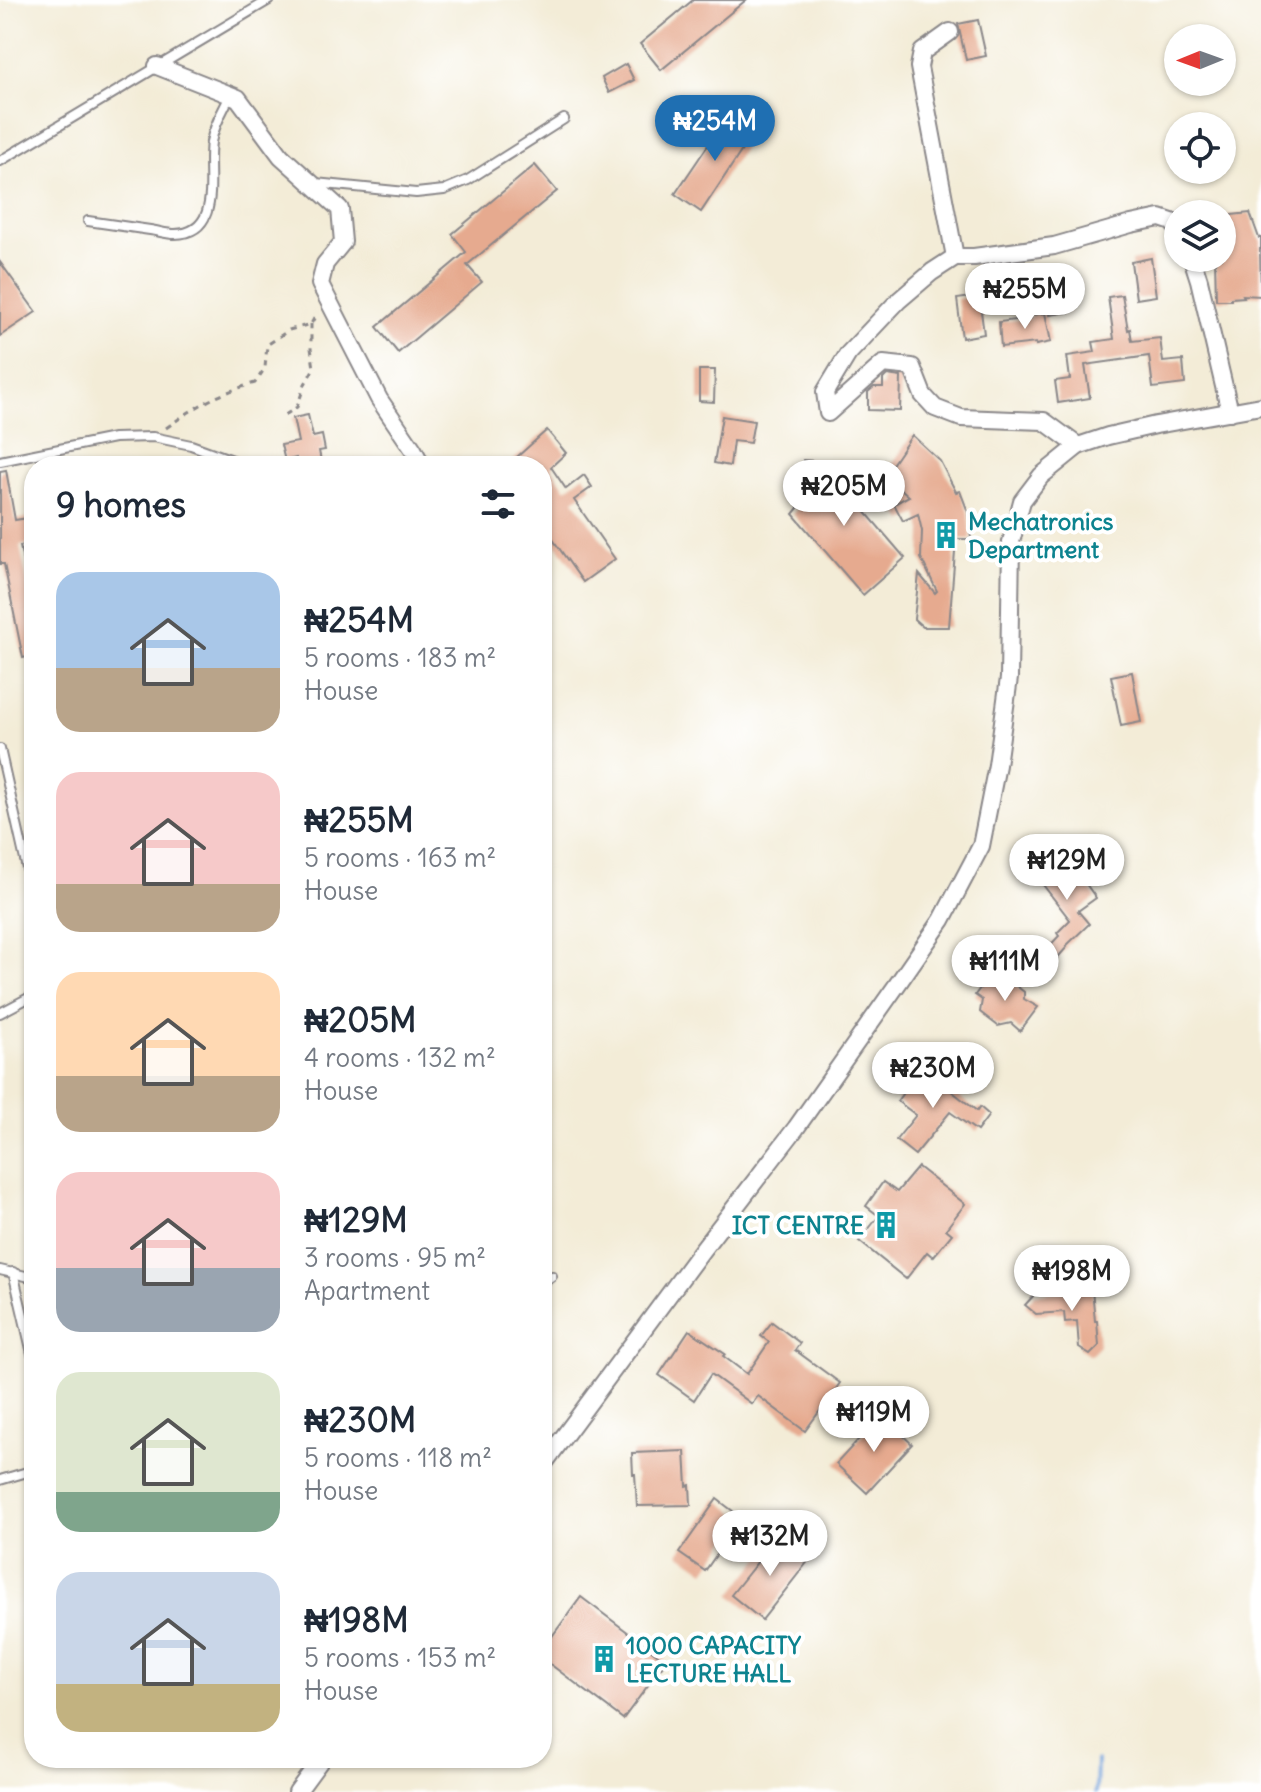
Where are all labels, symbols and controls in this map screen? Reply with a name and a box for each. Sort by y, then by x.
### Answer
north arrow [1164,24,1236,96]
map controls [1164,24,1236,272]
pin: ₦254M [659,95,771,163]
text: ₦254M [673,104,757,137]
button: locate [1164,112,1236,184]
button: layers [1164,200,1236,272]
pin: ₦255M [969,263,1081,331]
text: ₦255M [983,272,1067,305]
pin: ₦205M [788,460,900,528]
text: ₦205M [801,469,887,502]
icon: filters [476,482,520,526]
text: 9 homes [56,483,186,526]
place label: Mechatronics Department [968,506,1114,564]
building icon: Mechatronics Department [931,520,961,550]
text: ₦254M [304,598,414,641]
icon: home [120,604,216,700]
text: 5 rooms · 183 m² [304,641,496,674]
text: House [304,674,378,707]
text: ₦255M [304,798,414,841]
icon: home [120,804,216,900]
pin: ₦129M [1011,834,1123,902]
text: 5 rooms · 163 m² [304,841,496,874]
text: ₦129M [1027,843,1107,876]
text: House [304,874,378,907]
pin: ₦111M [949,935,1061,1003]
text: ₦111M [970,944,1040,977]
text: ₦205M [304,998,417,1041]
icon: home [120,1004,216,1100]
text: 4 rooms · 132 m² [304,1041,496,1074]
pin: ₦230M [877,1042,989,1110]
text: ₦230M [890,1051,976,1084]
text: House [304,1074,378,1107]
text: ₦129M [304,1198,408,1241]
icon: home [120,1204,216,1300]
place label: ICT CENTRE [732,1210,864,1240]
building icon: ICT CENTRE [871,1210,901,1240]
text: 3 rooms · 95 m² [304,1241,486,1274]
pin: ₦198M [1016,1245,1128,1313]
text: ₦198M [1032,1254,1112,1287]
text: Apartment [304,1274,430,1307]
pin: ₦119M [818,1386,930,1454]
text: ₦119M [836,1395,912,1428]
text: ₦230M [304,1398,416,1441]
icon: home [120,1404,216,1500]
text: 5 rooms · 118 m² [304,1441,492,1474]
text: House [304,1474,378,1507]
pin: ₦132M [714,1510,826,1578]
text: ₦132M [730,1519,810,1552]
text: ₦198M [304,1598,409,1641]
icon: home [120,1604,216,1700]
place label: 1000 CAPACITY LECTURE HALL [626,1630,802,1688]
text: 5 rooms · 153 m² [304,1641,496,1674]
building icon: 1000 CAPACITY LECTURE HALL [589,1644,619,1674]
text: House [304,1674,378,1707]

